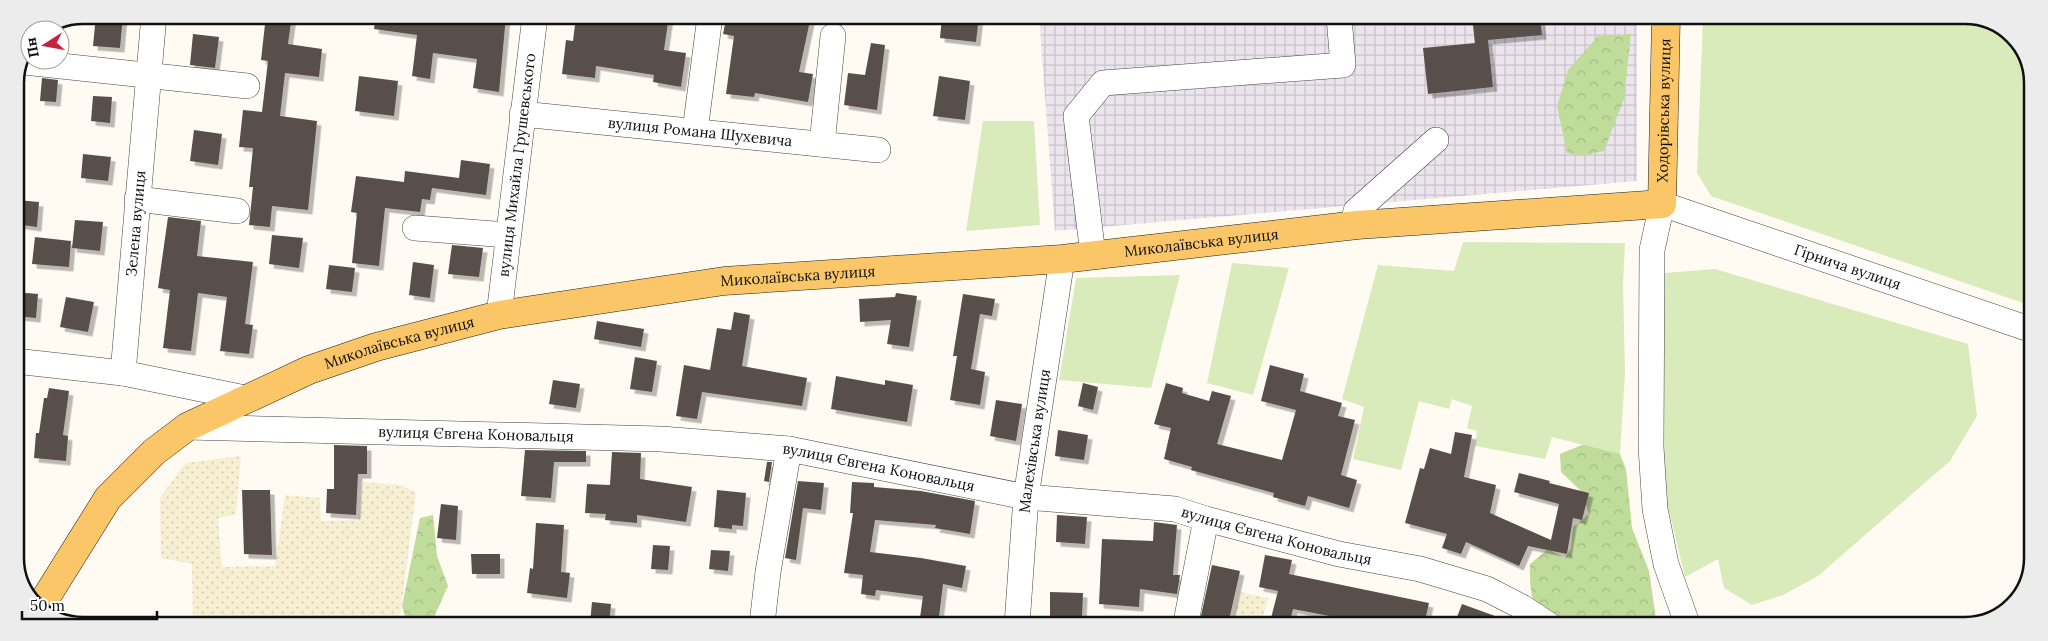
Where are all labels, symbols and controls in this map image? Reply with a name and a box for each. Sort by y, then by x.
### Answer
north arrow [20,20,70,70]
text: Пн [21,36,43,59]
street label: Ходорівська вулиця [1652,38,1675,183]
street label: вулиця Михайла Грушевського [494,52,539,278]
street label: вулиця Романа Шухевича [607,113,794,150]
street label: Зелена вулиця [121,169,150,278]
street label: Миколаївська вулиця [1123,224,1280,261]
street label: Гірнича вулиця [1792,240,1904,294]
street label: Миколаївська вулиця [720,261,876,290]
street label: Миколаївська вулиця [322,312,476,373]
street label: Малехівська вулиця [1015,368,1054,514]
street label: вулиця Євгена Коновальця [378,422,574,446]
street label: вулиця Євгена Коновальця [782,439,977,495]
street label: вулиця Євгена Коновальця [1179,502,1373,569]
scale bar [22,588,158,620]
text: 50 m [30,596,65,615]

